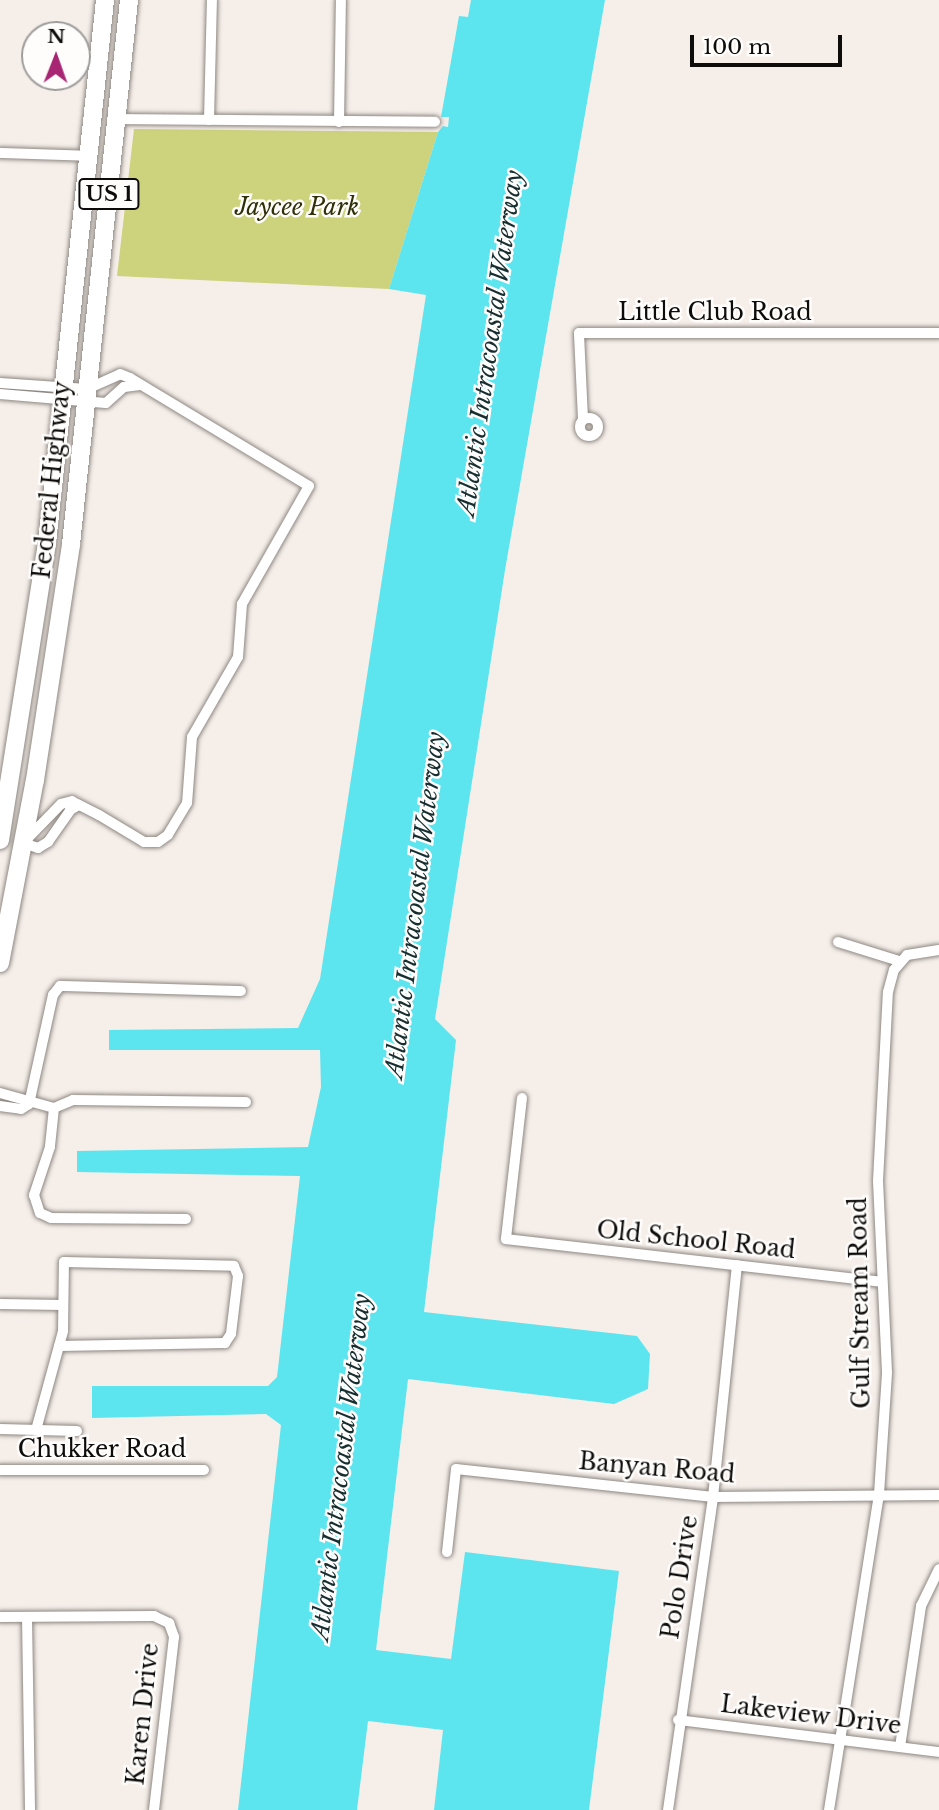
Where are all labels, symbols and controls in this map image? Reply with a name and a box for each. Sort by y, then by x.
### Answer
north arrow [21,21,91,91]
scale bar [694,21,846,65]
text: N [47,25,65,48]
text: 100 m [703,34,771,60]
water label: Atlantic Intracoastal Waterway [451,168,529,518]
road number: US 1 [78,176,140,212]
park label: Jaycee Park [235,193,359,221]
street label: Little Club Road [618,298,812,326]
street label: Federal Highway [28,380,76,580]
water label: Atlantic Intracoastal Waterway [379,730,451,1080]
street label: Gulf Stream Road [844,1197,876,1409]
street label: Old School Road [595,1216,797,1264]
water label: Atlantic Intracoastal Waterway [305,1292,377,1642]
street label: Chukker Road [17,1435,187,1463]
street label: Banyan Road [578,1447,736,1489]
street label: Polo Drive [657,1513,703,1641]
street label: Karen Drive [122,1642,164,1786]
street label: Lakeview Drive [719,1690,903,1740]

